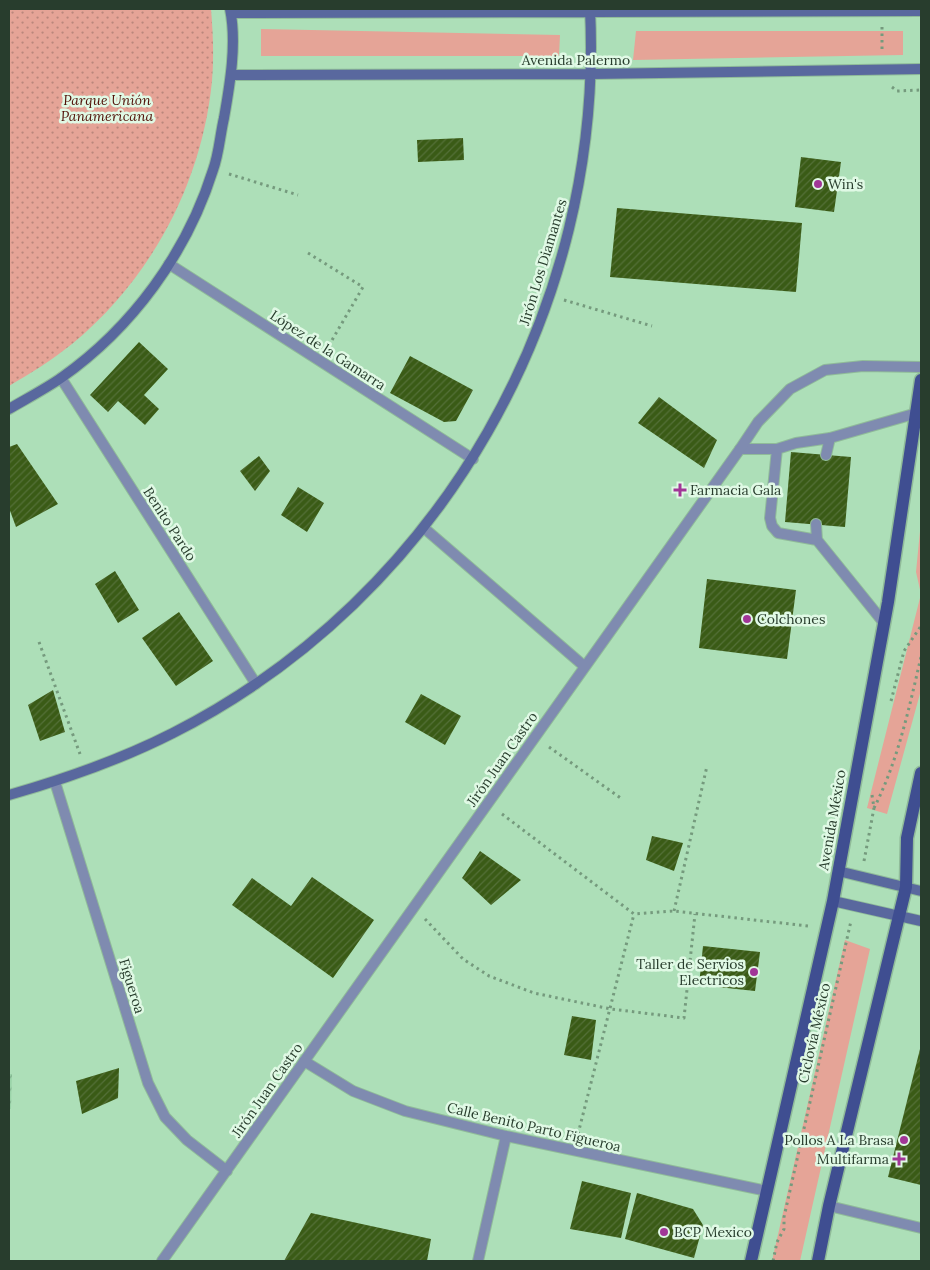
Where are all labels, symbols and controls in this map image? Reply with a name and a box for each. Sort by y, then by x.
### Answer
street label: Avenida Palermo [521,51,630,69]
park label: Parque Unión Panamericana [61,91,154,125]
place label: Win's [828,175,863,193]
marker: Win's [812,178,824,190]
street label: Jirón Los Diamantes [515,197,571,328]
street label: López de la Gamarra [267,306,389,394]
place label: Farmacia Gala [690,481,781,499]
street label: Benito Pardo [139,484,201,564]
marker: Farmacia Gala [674,484,686,496]
place label: Colchones [757,610,825,628]
marker: Colchones [741,613,753,625]
street label: Jirón Juan Castro [462,708,541,811]
street label: Avenida México [814,768,850,873]
place label: Taller de Servios Electricos [636,955,744,989]
street label: Figueroa [115,956,149,1016]
marker: Taller de Servios Electricos [748,966,760,978]
street label: Ciclovía México [794,981,834,1085]
street label: Jirón Juan Castro [227,1039,306,1142]
street label: Calle Benito Parto Figueroa [445,1098,623,1156]
place label: Pollos A La Brasa [784,1131,894,1149]
marker: Pollos A La Brasa [898,1134,910,1146]
place label: Multifarma [817,1150,889,1168]
marker: Multifarma [893,1153,905,1165]
place label: BCP Mexico [674,1223,752,1241]
marker: BCP Mexico [658,1226,670,1238]

